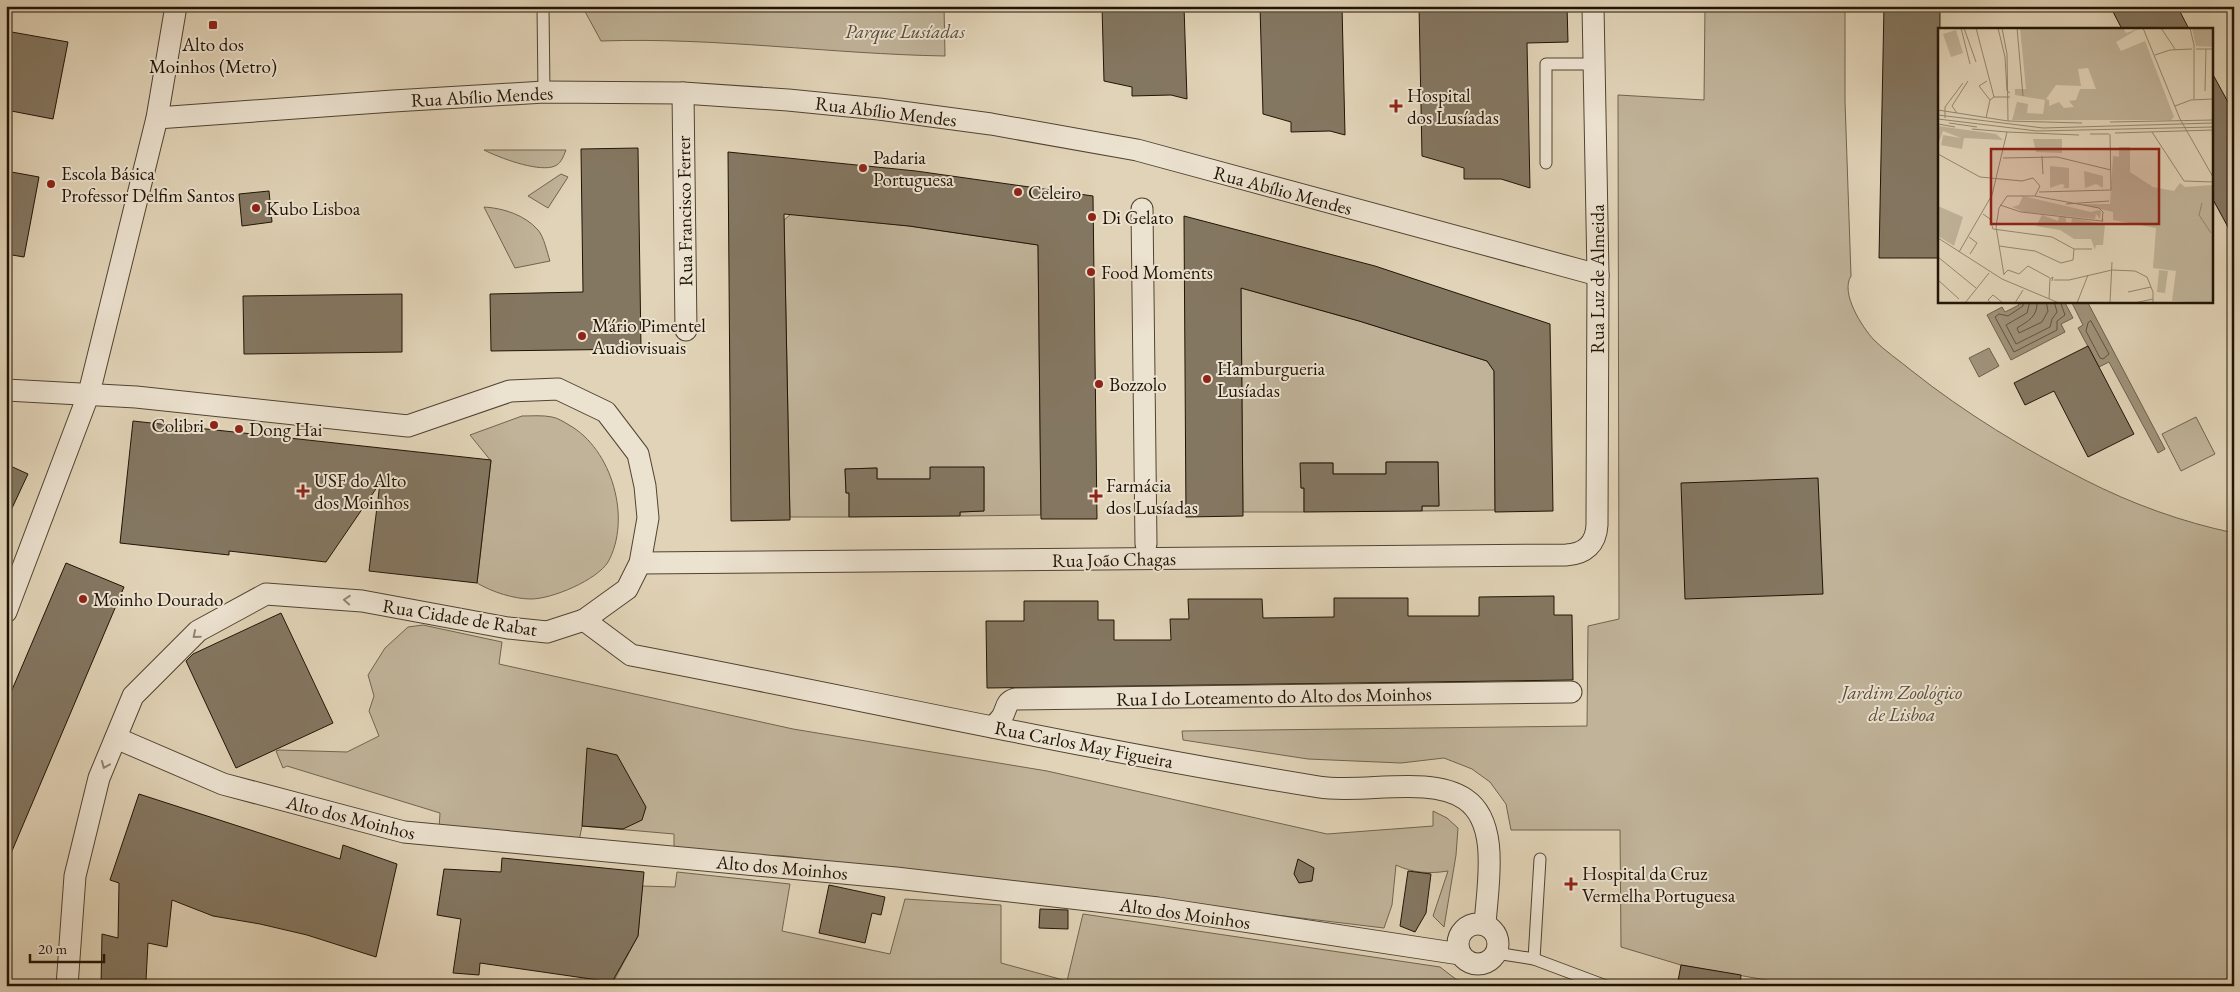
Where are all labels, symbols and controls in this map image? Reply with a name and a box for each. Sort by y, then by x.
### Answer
marker: Alto dos Moinhos (Metro) [207,19,219,31]
park label: Parque Lusíadas [845,19,966,45]
inset map [1938,28,2212,302]
place label: Alto dos Moinhos (Metro) [149,32,277,79]
street label: Rua Abílio Mendes [410,80,554,113]
place label: Hospital dos Lusíadas [1407,83,1499,130]
street label: Rua Abílio Mendes [814,90,958,133]
marker: Hospital dos Lusíadas [1389,99,1403,113]
street label: Rua Francisco Ferrer [671,135,698,287]
place label: Padaria Portuguesa [873,145,954,192]
street label: Rua Abílio Mendes [1211,160,1355,221]
place label: Escola Básica Professor Delfim Santos [61,161,235,208]
marker: Padaria Portuguesa [857,162,869,174]
marker: Escola Básica Professor Delfim Santos [45,178,57,190]
place label: Celeiro [1028,180,1081,205]
marker: Celeiro [1012,186,1024,198]
place label: Kubo Lisboa [266,196,361,221]
marker: Kubo Lisboa [250,202,262,214]
street label: Rua Luz de Almeida [1585,204,1610,354]
place label: Di Gelato [1102,205,1174,230]
marker: Di Gelato [1086,211,1098,223]
place label: Food Moments [1101,260,1213,285]
marker: Food Moments [1085,266,1097,278]
place label: Mário Pimentel Audiovisuais [591,313,706,360]
marker: Mário Pimentel Audiovisuais [576,330,588,342]
place label: Hamburgueria Lusíadas [1217,356,1326,403]
place label: Bozzolo [1109,372,1167,397]
marker: Hamburgueria Lusíadas [1201,373,1213,385]
marker: Bozzolo [1093,378,1105,390]
place label: Colibri [151,413,204,438]
place label: Dong Hai [249,417,323,442]
marker: Colibri [208,419,220,431]
marker: Dong Hai [233,423,245,435]
place label: USF do Alto dos Moinhos [314,468,409,515]
place label: Farmácia dos Lusíadas [1106,473,1198,520]
marker: USF do Alto dos Moinhos [296,484,310,498]
marker: Farmácia dos Lusíadas [1090,490,1102,502]
street label: Rua João Chagas [1052,546,1176,573]
place label: Moinho Dourado [93,587,224,612]
marker: Moinho Dourado [77,593,89,605]
street label: Rua Cidade de Rabat [381,593,539,642]
one-way arrow [343,595,351,606]
one-way arrow [193,629,202,638]
park label: Jardim Zoológico de Lisboa [1838,680,1962,727]
street label: Rua I do Loteamento do Alto dos Moinhos [1116,681,1432,712]
street label: Rua Carlos May Figueira [993,715,1176,774]
one-way arrow [100,760,111,769]
street label: Alto dos Moinhos [283,789,418,846]
street label: Alto dos Moinhos [714,849,849,886]
place label: Hospital da Cruz Vermelha Portuguesa [1582,861,1736,908]
marker: Hospital da Cruz Vermelha Portuguesa [1564,877,1578,891]
street label: Alto dos Moinhos [1117,892,1252,935]
scale bar [30,932,104,964]
text: 20 m [38,939,67,958]

